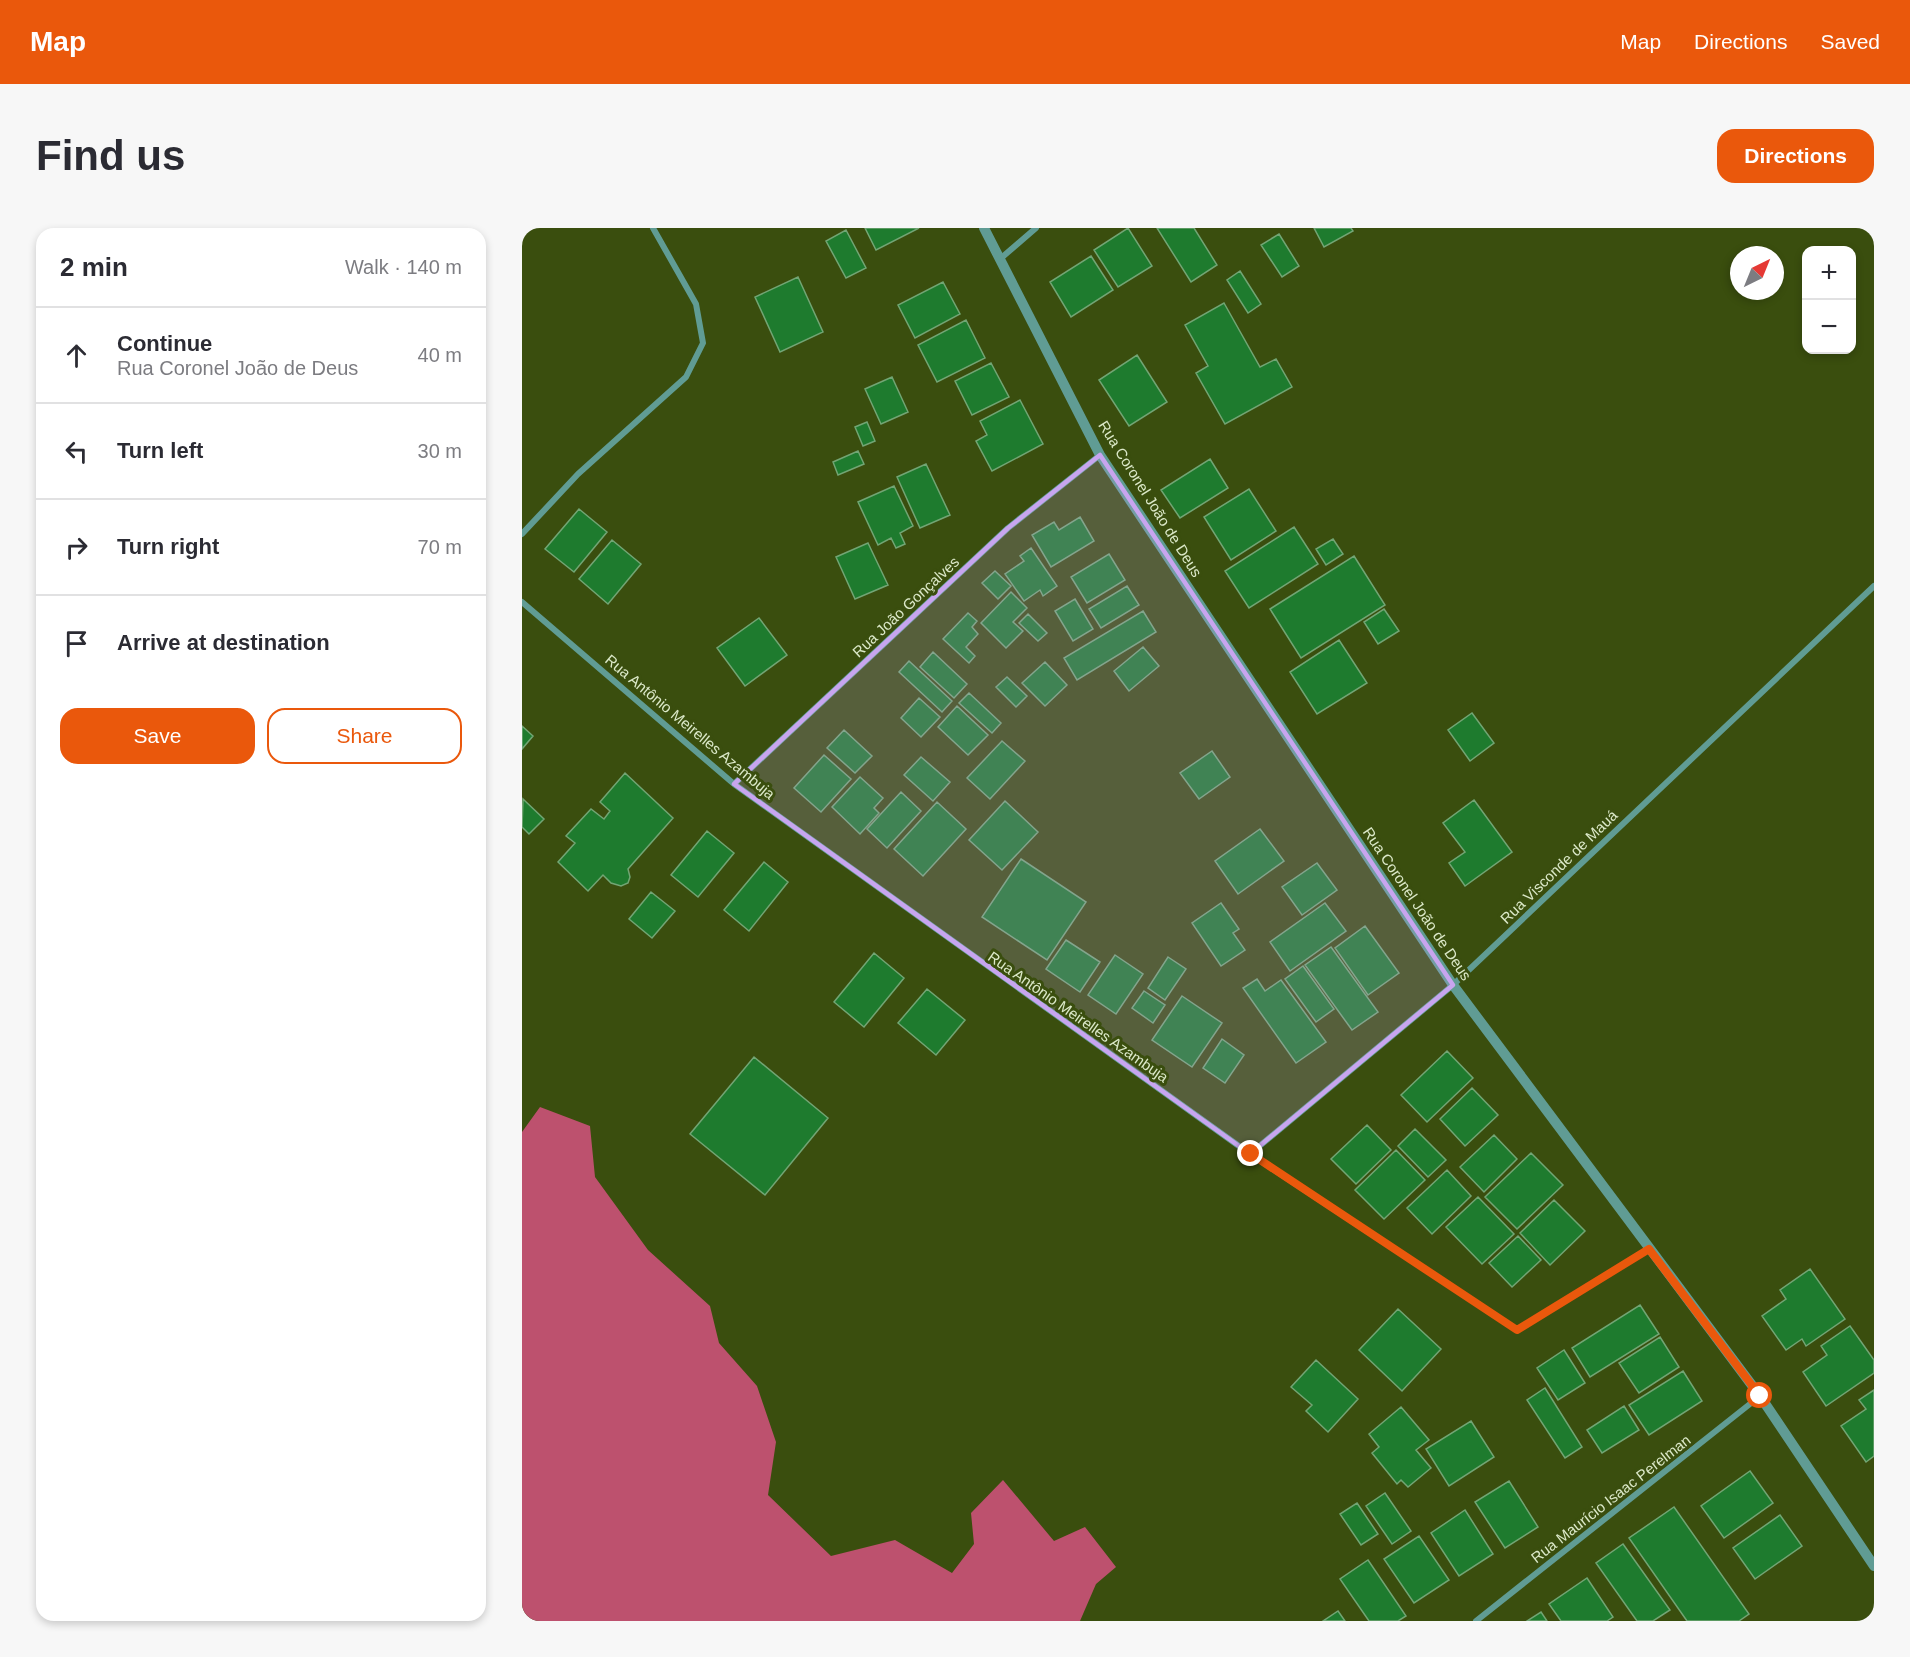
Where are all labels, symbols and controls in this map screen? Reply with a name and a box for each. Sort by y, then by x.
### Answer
text: Map [30,26,86,57]
text: Map [1620,30,1661,53]
text: Directions [1694,30,1787,53]
text: Saved [1820,30,1880,53]
button: Directions [1717,129,1874,183]
text: Find us [36,132,185,179]
north arrow [1730,246,1784,300]
map controls [1802,246,1856,354]
button: + [1802,246,1856,300]
text: 2 min [60,252,128,282]
text: Walk · 140 m [345,256,462,278]
button: − [1802,300,1856,354]
text: Continue [117,331,212,356]
icon: ahead [60,339,93,372]
text: 40 m [418,344,462,366]
text: Rua Coronel João de Deus [117,357,358,379]
street label: Rua Coronel João de Deus [1095,418,1206,580]
icon: left [60,435,93,468]
text: Turn left [117,438,203,463]
text: 30 m [418,440,462,462]
icon: right [60,531,93,564]
text: Turn right [117,534,219,559]
text: 70 m [418,536,462,558]
street label: Rua João Gonçalves [849,553,962,660]
icon: arrive [60,627,93,660]
text: Arrive at destination [117,630,330,655]
street label: Rua Antônio Meirelles Azambuja [602,651,779,803]
button: Save [60,708,255,764]
button: Share [267,708,462,764]
street label: Rua Visconde de Mauá [1497,806,1621,927]
street label: Rua Coronel João de Deus [1360,824,1475,983]
street label: Rua Antônio Meirelles Azambuja [985,948,1172,1086]
route end [1237,1140,1263,1166]
route start [1746,1382,1772,1408]
street label: Rua Maurício Isaac Perelman [1528,1431,1694,1566]

